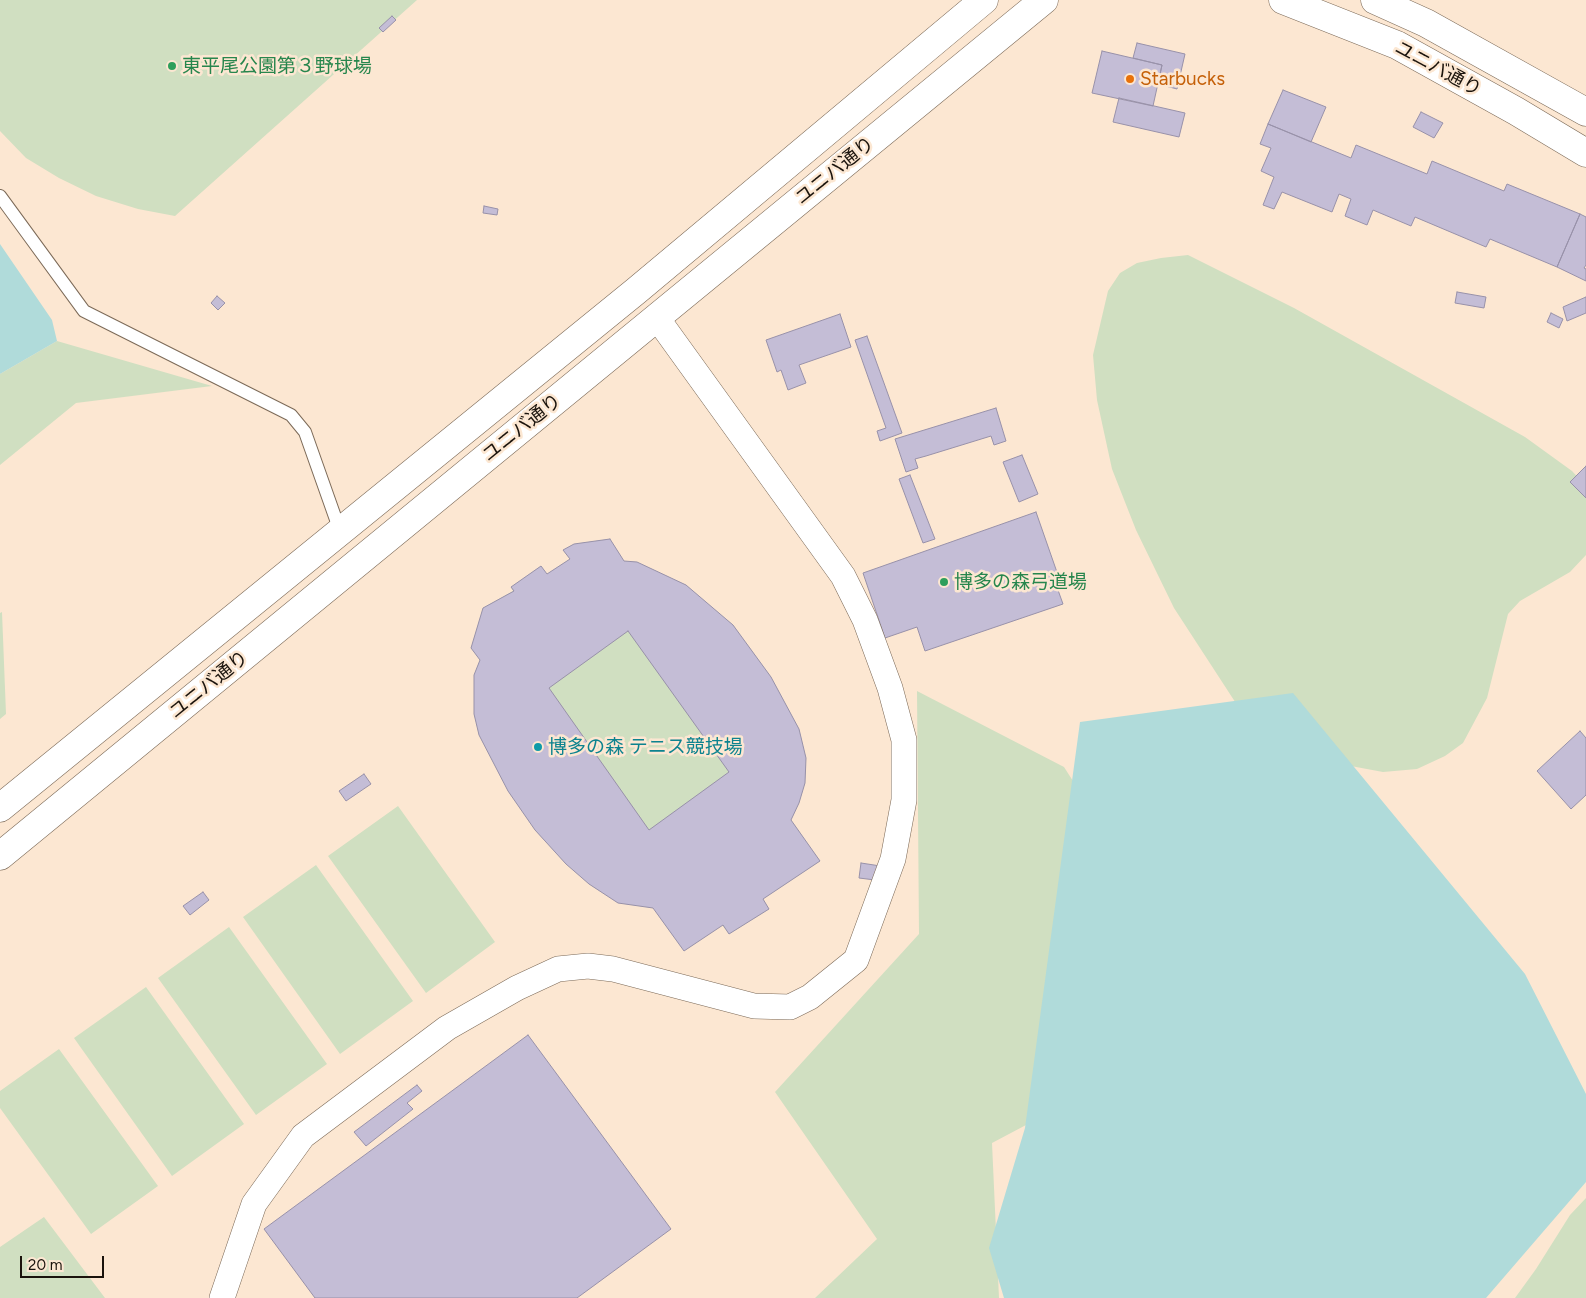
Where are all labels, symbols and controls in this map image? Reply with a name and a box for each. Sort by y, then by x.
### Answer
street label: ユニバ通り [1391,37,1485,101]
place label: 東平尾公園第３野球場 [182,55,372,77]
marker: 東平尾公園第３野球場 [166,60,178,72]
place label: Starbucks [1140,68,1225,90]
marker: Starbucks [1124,73,1136,85]
street label: ユニバ通り [791,132,879,210]
street label: ユニバ通り [478,389,566,467]
place label: 博多の森弓道場 [954,571,1087,593]
marker: 博多の森弓道場 [938,576,950,588]
street label: ユニバ通り [165,646,253,724]
place label: 博多の森 テニス競技場 [548,736,743,758]
marker: 博多の森 テニス競技場 [532,741,544,753]
scale bar [22,1246,106,1278]
text: 20 m [28,1256,62,1274]

